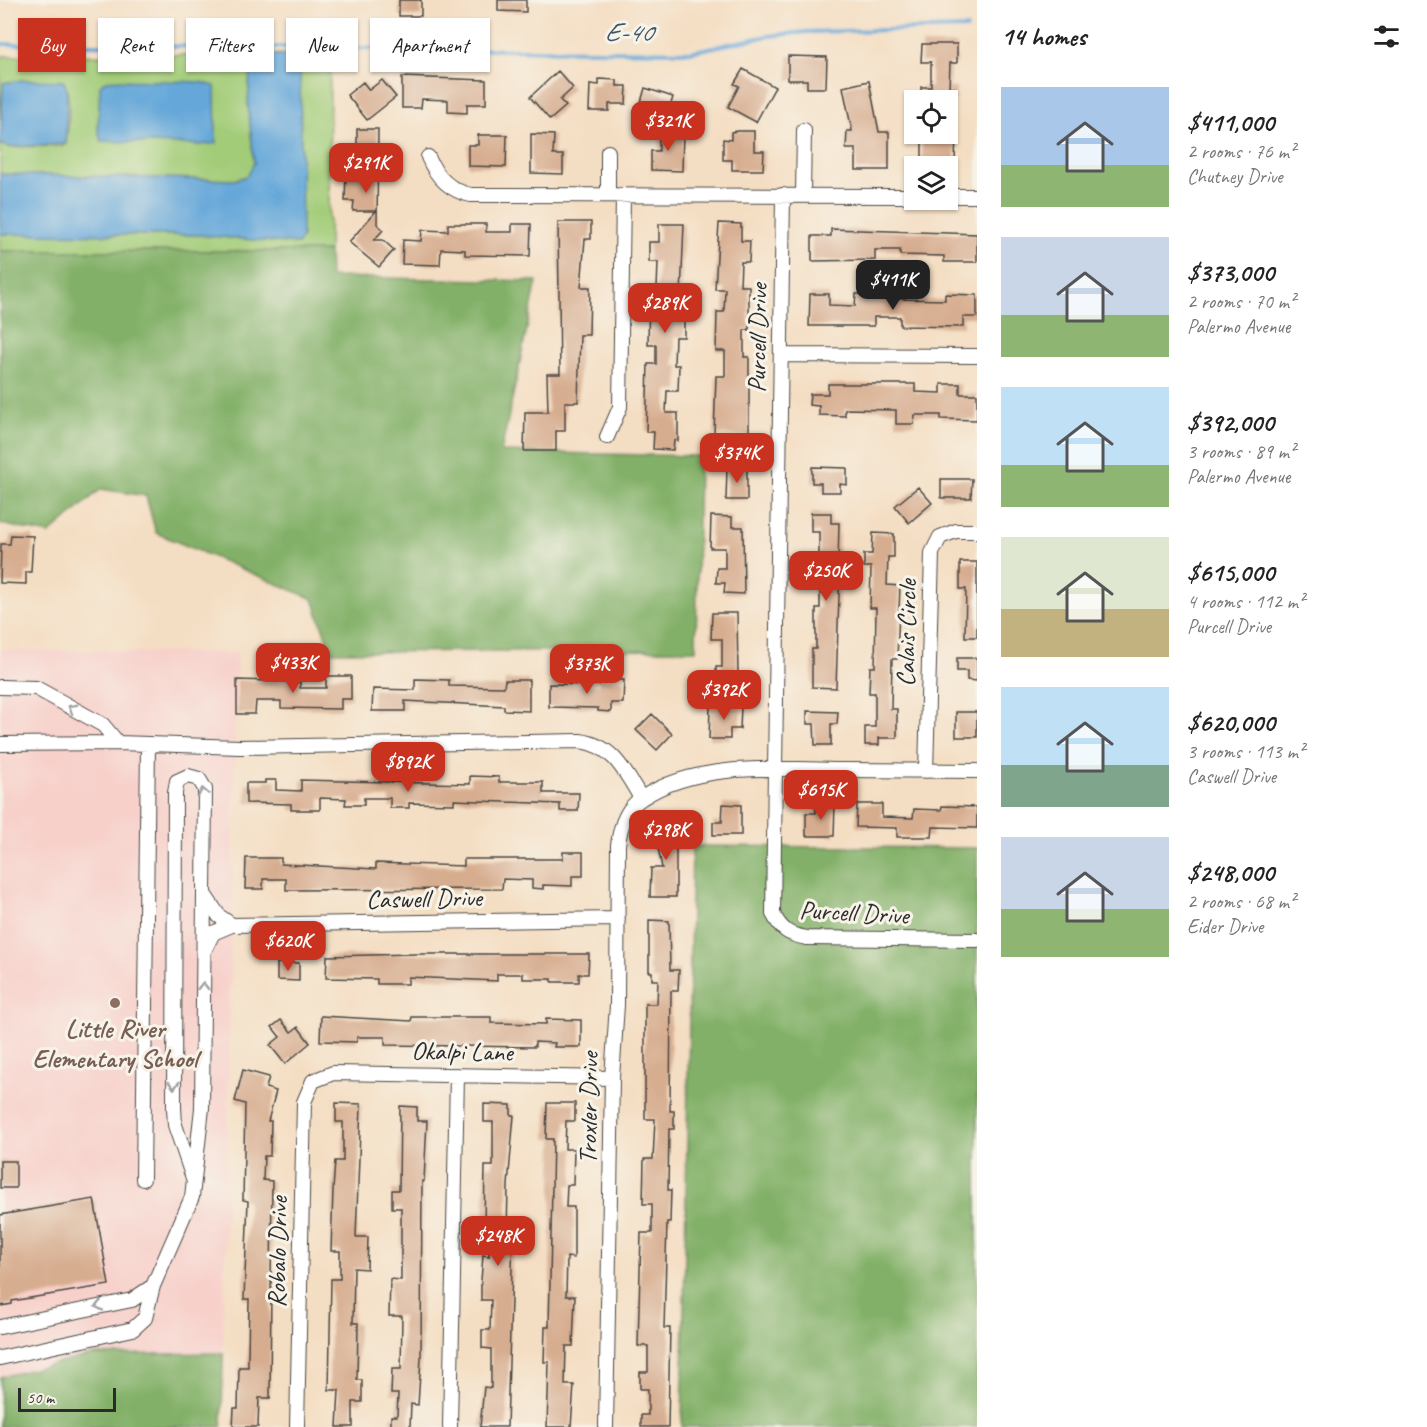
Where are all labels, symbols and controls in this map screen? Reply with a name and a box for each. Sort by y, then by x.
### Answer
water label: E-40 [604,15,657,49]
chip: Buy [18,18,86,72]
chip: Rent [98,18,174,72]
chip: Filters [186,18,274,72]
chip: New [286,18,358,72]
chip: Apartment [370,18,490,72]
text: 14 homes [1001,20,1086,53]
icon: filters [1370,20,1403,53]
map controls [904,90,958,210]
button: locate [904,90,958,144]
pin: $321K [626,101,710,152]
text: $411,000 [1187,106,1274,139]
text: $321K [645,108,691,133]
icon: home [1049,111,1121,183]
text: 2 rooms · 76 m² [1187,139,1295,164]
pin: $291K [324,143,408,194]
text: $291K [343,150,389,175]
button: layers [904,156,958,210]
text: Chutney Drive [1187,164,1283,189]
text: $373,000 [1187,256,1274,289]
pin: $411K [851,260,935,311]
icon: home [1049,261,1121,333]
text: $411K [870,267,916,292]
street label: Purcell Drive [740,281,775,393]
pin: $289K [623,283,707,334]
text: 2 rooms · 70 m² [1187,289,1295,314]
text: $289K [642,290,688,315]
text: Palermo Avenue [1187,314,1290,339]
text: $392,000 [1187,406,1274,439]
icon: home [1049,411,1121,483]
pin: $374K [695,433,779,484]
text: 3 rooms · 89 m² [1187,439,1295,464]
text: $374K [714,440,760,465]
text: Palermo Avenue [1187,464,1290,489]
pin: $250K [784,551,868,602]
text: $615,000 [1187,556,1274,589]
text: $250K [803,558,849,583]
icon: home [1049,561,1121,633]
street label: Calais Circle [889,578,924,687]
text: 4 rooms · 112 m² [1187,589,1304,614]
text: Purcell Drive [1187,614,1271,639]
pin: $433K [251,643,335,694]
pin: $373K [545,644,629,695]
text: $433K [270,650,316,675]
text: $373K [564,651,610,676]
pin: $392K [682,670,766,721]
text: $392K [701,677,747,702]
one-way arrow [68,704,79,715]
text: $620,000 [1187,706,1275,739]
icon: home [1049,711,1121,783]
text: 3 rooms · 113 m² [1187,739,1304,764]
pin: $892K [366,742,450,793]
text: $892K [385,749,431,774]
text: Caswell Drive [1187,764,1276,789]
pin: $615K [779,770,863,821]
text: $615K [798,777,844,802]
one-way arrow [197,787,210,797]
pin: $298K [624,810,708,861]
text: $298K [643,817,689,842]
text: $248,000 [1187,856,1274,889]
icon: home [1049,861,1121,933]
street label: Caswell Drive [366,881,485,916]
text: 2 rooms · 68 m² [1187,889,1295,914]
street label: Purcell Drive [799,893,912,932]
text: Eider Drive [1187,914,1263,939]
pin: $620K [246,921,330,972]
text: $620K [265,928,311,953]
one-way arrow [197,982,209,991]
marker: Little River Elementary School [108,996,122,1010]
place label: Little River Elementary School [32,1012,203,1075]
street label: Okalpi Lane [411,1034,515,1069]
street label: Troxler Drive [571,1049,606,1164]
one-way arrow [168,1081,180,1090]
street label: Robalo Drive [260,1195,295,1308]
pin: $248K [456,1216,540,1267]
text: $248K [475,1223,521,1248]
one-way arrow [95,1299,105,1312]
scale bar [18,1385,116,1412]
text: 50 m [27,1388,54,1408]

